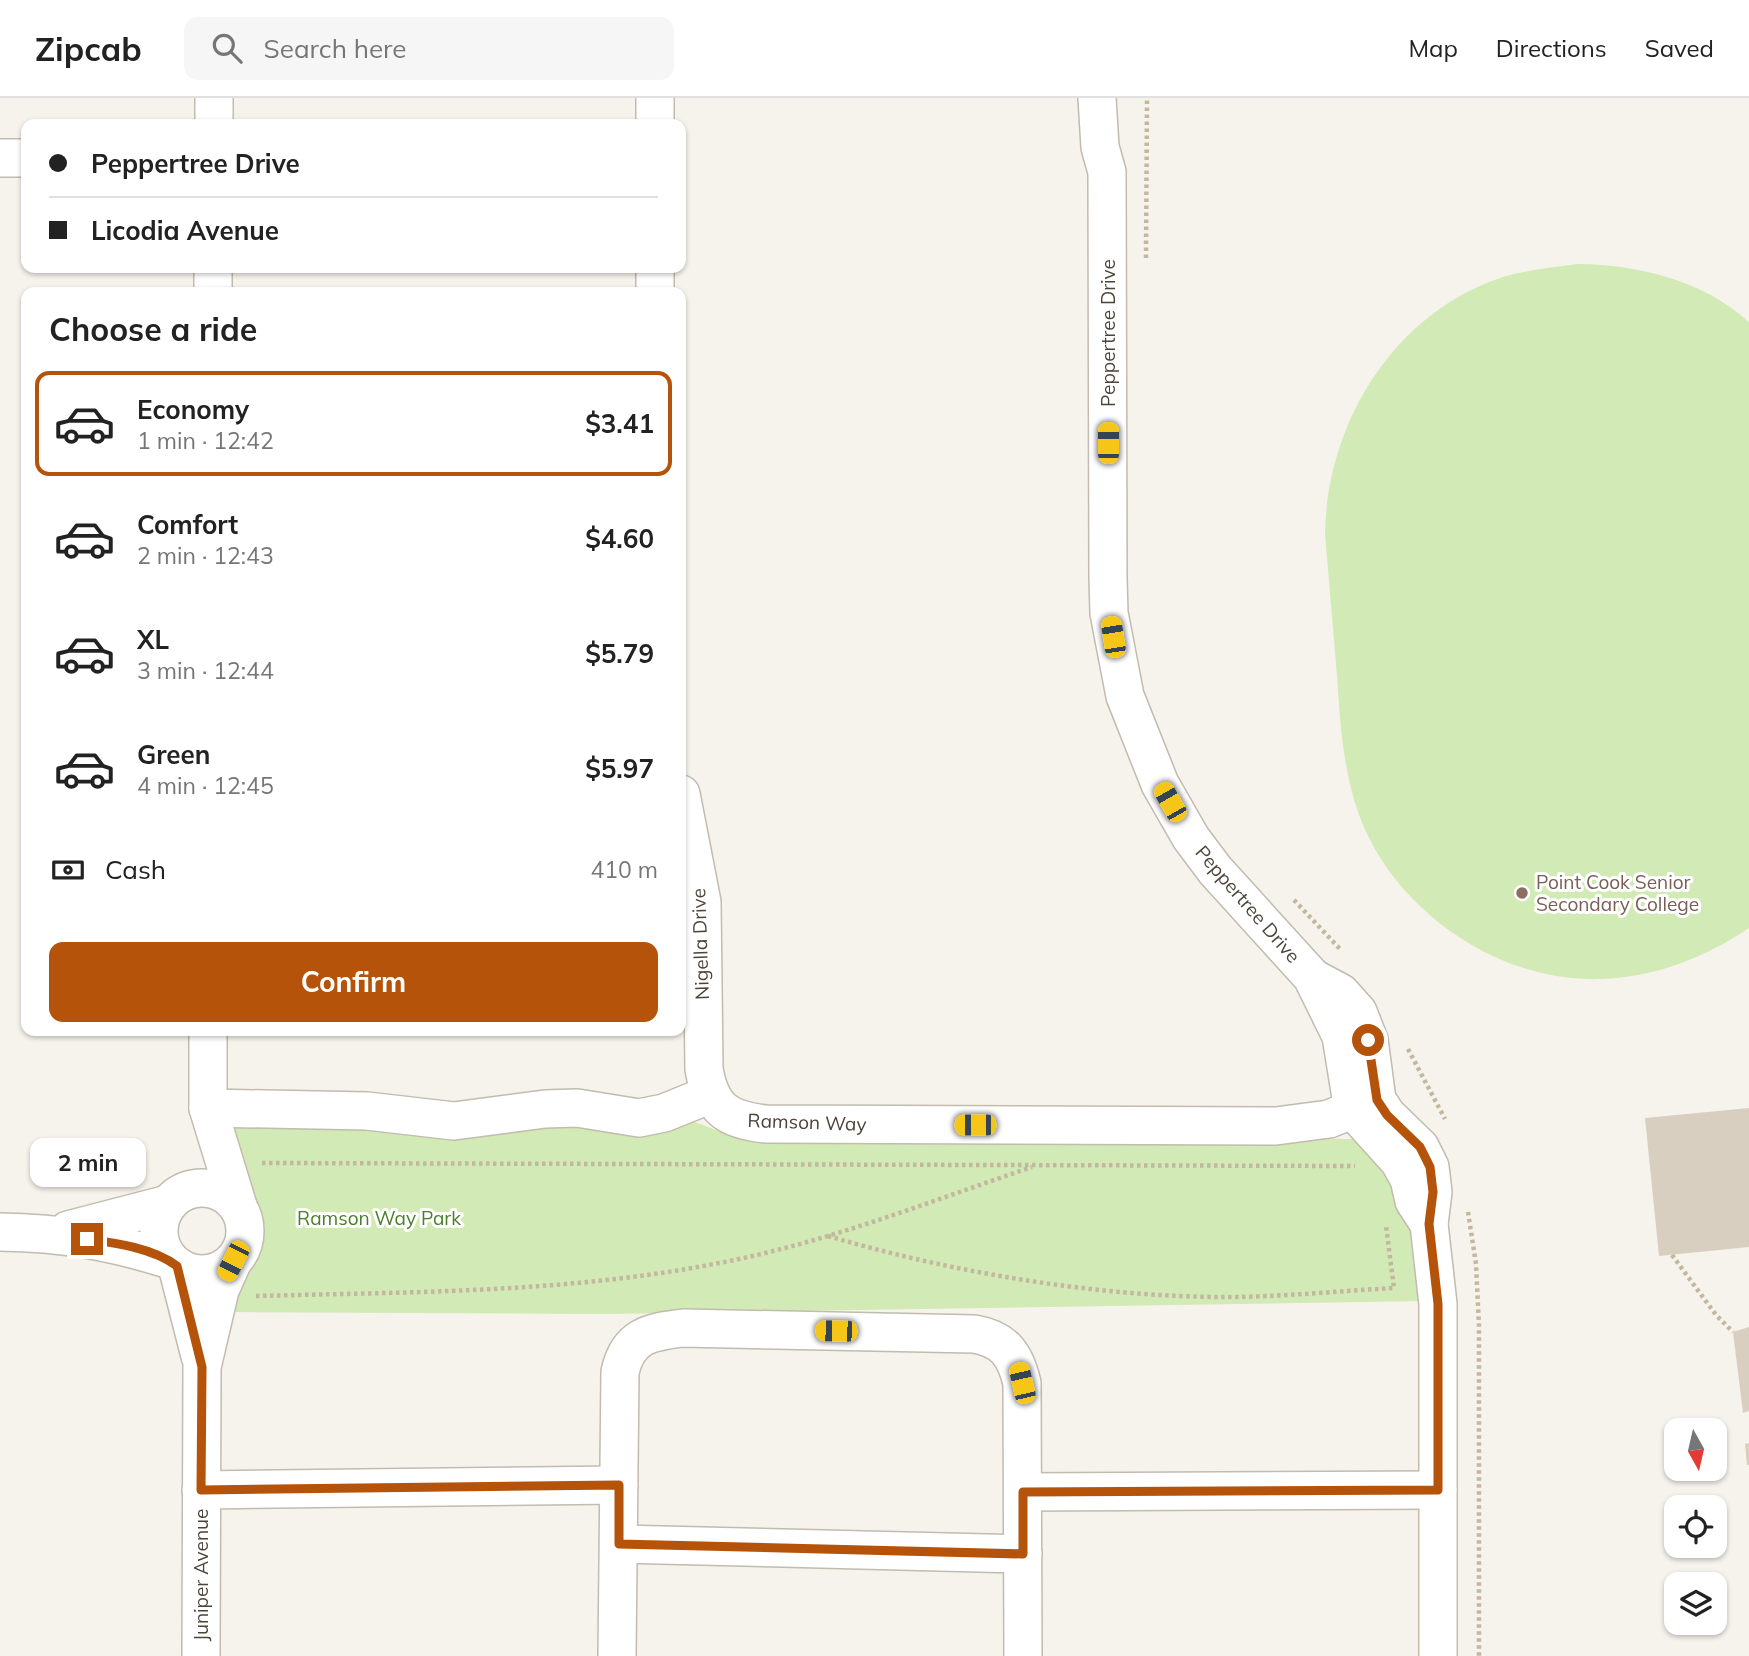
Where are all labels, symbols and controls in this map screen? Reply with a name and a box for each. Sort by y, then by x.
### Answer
search box [184,17,674,80]
text: Zipcab [35,28,142,69]
icon: search [208,29,246,67]
text: Search here [264,32,407,65]
text: Map [1408,33,1458,63]
text: Directions [1496,33,1607,63]
text: Saved [1645,33,1714,63]
text: Peppertree Drive [91,147,300,180]
text: Licodia Avenue [91,214,279,247]
street label: Peppertree Drive [1096,259,1120,407]
text: Choose a ride [49,309,257,349]
icon: car [53,392,116,455]
text: Economy [137,393,249,426]
text: $3.41 [585,407,654,440]
car [1098,422,1119,464]
text: 1 min · 12:42 [137,426,274,455]
icon: car [53,507,116,570]
text: Comfort [137,508,238,541]
text: $4.60 [585,522,654,555]
text: 2 min · 12:43 [137,541,274,570]
car [1100,615,1127,659]
icon: car [53,622,116,685]
text: XL [137,623,169,656]
text: $5.79 [585,637,654,670]
text: 3 min · 12:44 [137,656,274,685]
icon: car [53,737,116,800]
text: Green [137,738,210,771]
text: $5.97 [585,752,654,785]
text: 4 min · 12:45 [137,771,274,800]
car [1151,779,1190,825]
street label: Peppertree Drive [1190,840,1306,968]
icon: cash [49,851,87,889]
text: Cash [105,853,166,886]
text: 410 m [590,855,658,884]
place label: Point Cook Senior Secondary College [1536,870,1699,916]
marker: Point Cook Senior Secondary College [1514,885,1530,901]
street label: Nigella Drive [686,888,714,1000]
button: Confirm [49,942,658,1022]
route start [1352,1024,1384,1056]
street label: Ramson Way [747,1108,867,1136]
car [955,1115,997,1136]
callout: 2 min [29,1138,145,1186]
text: 2 min [58,1148,118,1177]
park label: Ramson Way Park [297,1206,461,1230]
route end [71,1223,103,1255]
car [215,1238,252,1284]
car [815,1320,858,1342]
car [1008,1360,1037,1406]
north arrow [1664,1418,1727,1480]
map controls [1664,1418,1727,1635]
button: locate [1664,1495,1727,1558]
street label: Juniper Avenue [189,1509,213,1641]
button: layers [1664,1572,1727,1635]

